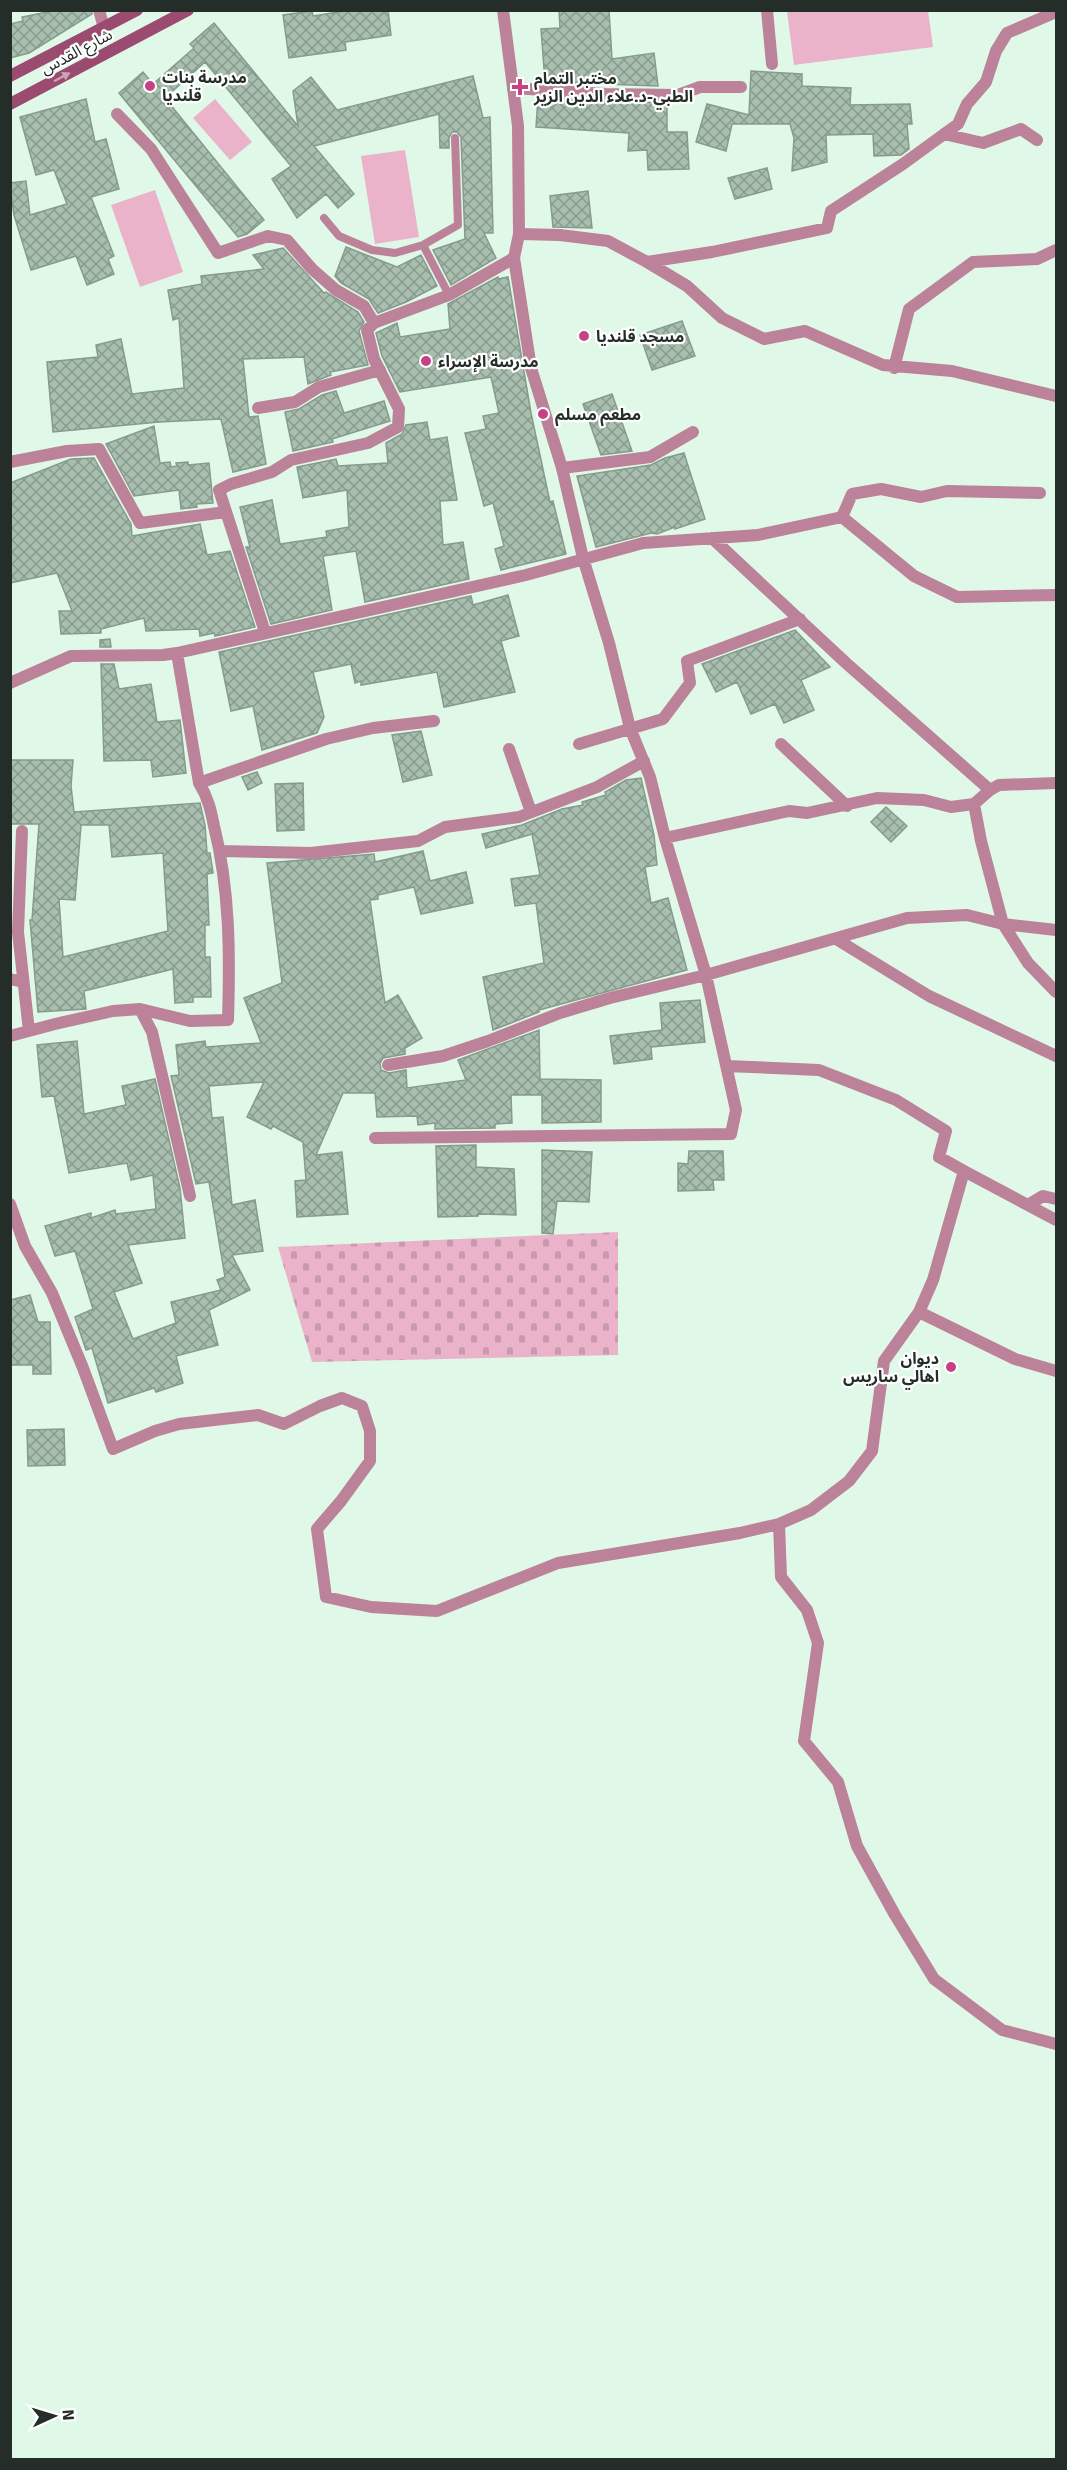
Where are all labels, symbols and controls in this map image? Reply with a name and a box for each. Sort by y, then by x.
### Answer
street label: شارع القدس [37,25,117,81]
place label: مدرسة بنات قلنديا [162,68,247,106]
place label: مختبر التمام الطبي-د.علاء الدين الزير [533,69,693,110]
one-way arrow [54,72,71,81]
marker: مختبر التمام الطبي-د.علاء الدين الزير [511,78,529,96]
marker: مدرسة بنات قلنديا [143,79,157,93]
place label: مسجد قلنديا [596,327,684,347]
marker: مسجد قلنديا [577,329,591,343]
place label: مدرسة الإسراء [438,352,539,373]
marker: مدرسة الإسراء [419,354,433,368]
place label: مطعم مسلم [555,405,641,427]
marker: مطعم مسلم [536,407,550,421]
place label: ديوان اهالي ساريس [843,1349,939,1390]
marker: ديوان اهالي ساريس [944,1360,958,1374]
north arrow [24,2386,84,2446]
text: N [58,2409,78,2421]

